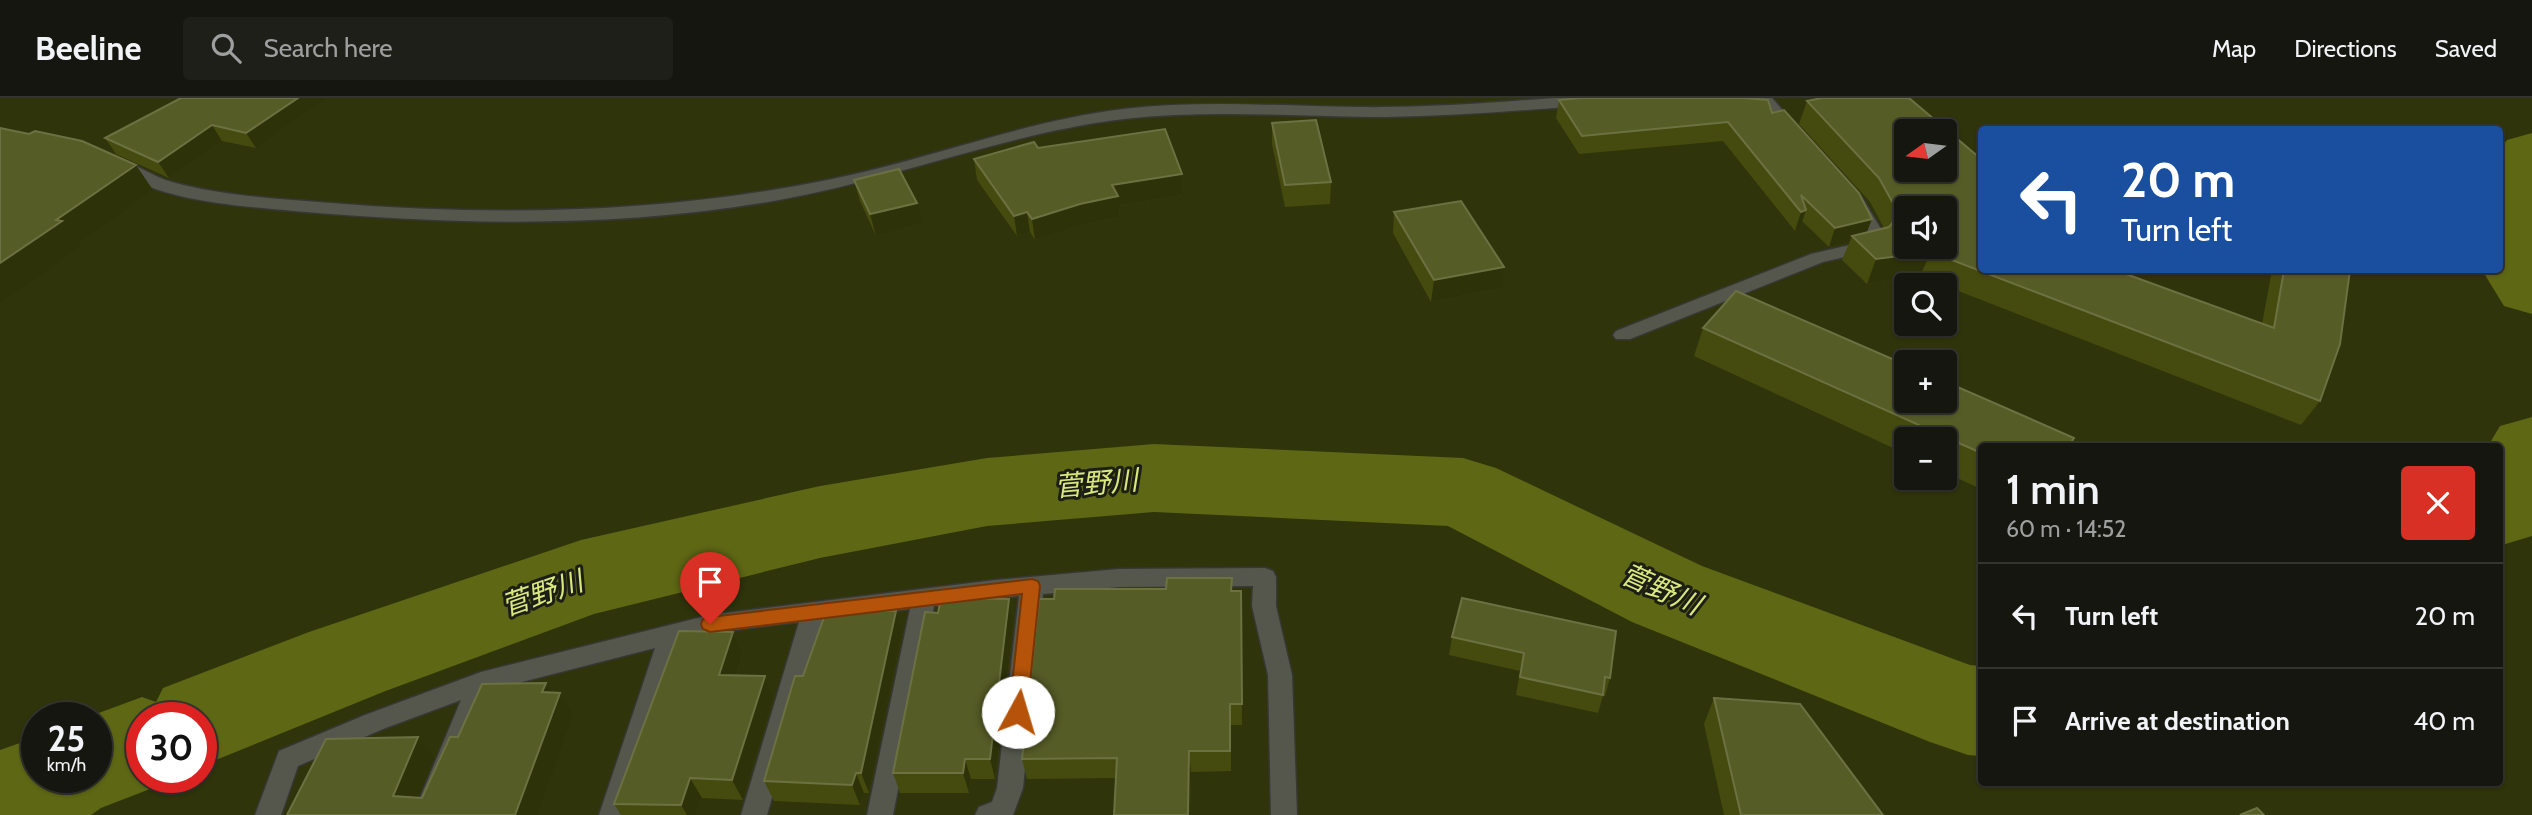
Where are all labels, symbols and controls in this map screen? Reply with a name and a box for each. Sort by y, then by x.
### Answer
search box [183,17,673,80]
text: Beeline [35,28,141,68]
icon: search [207,29,245,67]
text: Search here [263,32,393,64]
text: Map [2212,34,2256,63]
text: Directions [2294,34,2397,63]
text: Saved [2435,34,2497,63]
north arrow [1894,119,1956,182]
map controls [1894,119,1957,490]
text: 20 m [2121,150,2235,209]
icon: left [2006,154,2097,245]
button: sound [1894,196,1957,259]
text: Turn left [2121,210,2232,249]
button: search [1894,273,1957,336]
button: + [1894,350,1957,413]
button: − [1894,427,1957,490]
water label: 菅野川 [1053,462,1142,504]
text: 1 min [2006,463,2100,515]
button: close [2401,466,2475,540]
text: 60 m · 14:52 [2006,515,2126,543]
pin [680,552,740,624]
water label: 菅野川 [1616,556,1709,623]
water label: 菅野川 [497,562,590,623]
icon: arrive [691,563,729,601]
icon: left [2006,597,2044,635]
text: Turn left [2065,600,2158,632]
text: 20 m [2415,600,2475,632]
position arrow [981,675,1055,749]
speed limit sign: 30 [126,702,217,793]
icon: arrive [2006,702,2044,740]
text: Arrive at destination [2065,705,2290,737]
text: 40 m [2413,705,2475,737]
text: 25 [48,717,85,760]
text: km/h [47,754,86,776]

